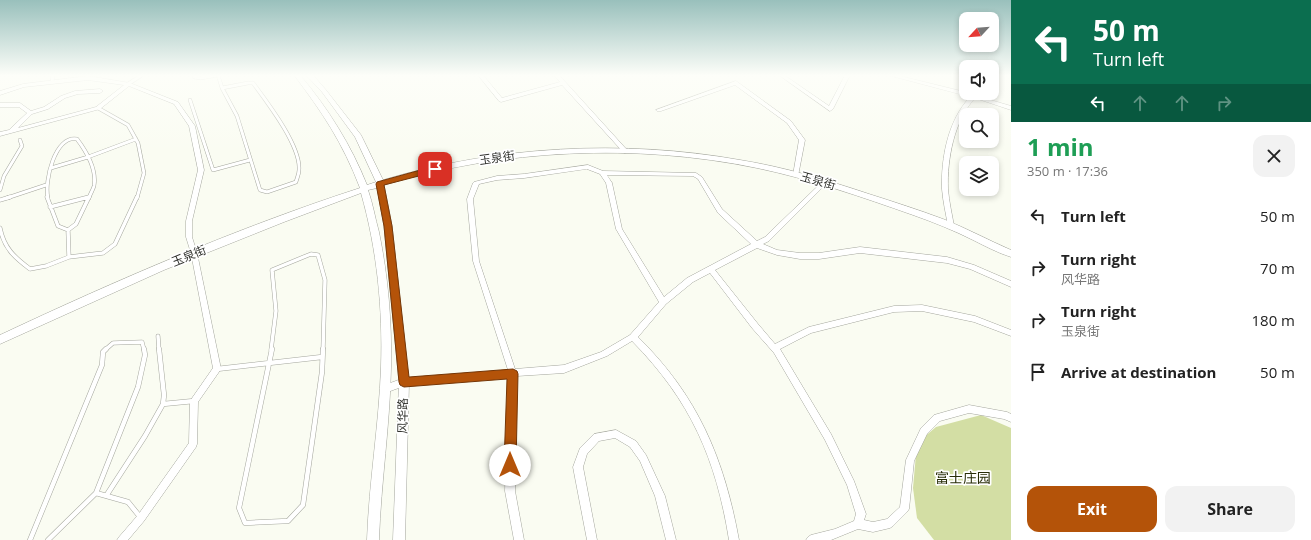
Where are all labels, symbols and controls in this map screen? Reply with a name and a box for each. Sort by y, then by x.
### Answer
text: 50 m [1093,11,1160,49]
north arrow [959,12,999,52]
map controls [959,12,999,196]
icon: left [1027,16,1079,68]
text: Turn left [1093,47,1164,71]
button: sound [959,60,999,100]
icon: left [1087,92,1109,114]
icon: ahead [1129,92,1151,114]
icon: ahead [1171,92,1193,114]
icon: right [1213,92,1235,114]
button: search [959,108,999,148]
text: 1 min [1027,130,1094,163]
button: close [1253,135,1295,177]
street label: 玉泉街 [478,147,516,168]
pin [418,152,452,186]
button: layers [959,156,999,196]
icon: arrive [424,158,446,180]
text: 350 m · 17:36 [1027,162,1108,180]
street label: 玉泉街 [798,167,838,194]
icon: left [1027,205,1049,227]
text: Turn left [1061,206,1126,226]
text: 50 m [1260,206,1295,226]
street label: 玉泉街 [169,241,209,270]
text: Turn right [1061,249,1136,269]
icon: right [1027,257,1049,279]
text: 70 m [1260,258,1295,278]
text: 风华路 [1061,270,1100,288]
text: Turn right [1061,301,1136,321]
icon: right [1027,309,1049,331]
text: 180 m [1251,310,1295,330]
text: 玉泉街 [1061,322,1100,340]
icon: arrive [1027,361,1049,383]
text: Arrive at destination [1061,362,1216,382]
text: 50 m [1260,362,1295,382]
street label: 风华路 [394,398,411,434]
position arrow [489,444,531,486]
park label: 富士庄园 [935,468,991,487]
button: Exit [1027,486,1157,532]
button: Share [1165,486,1295,532]

